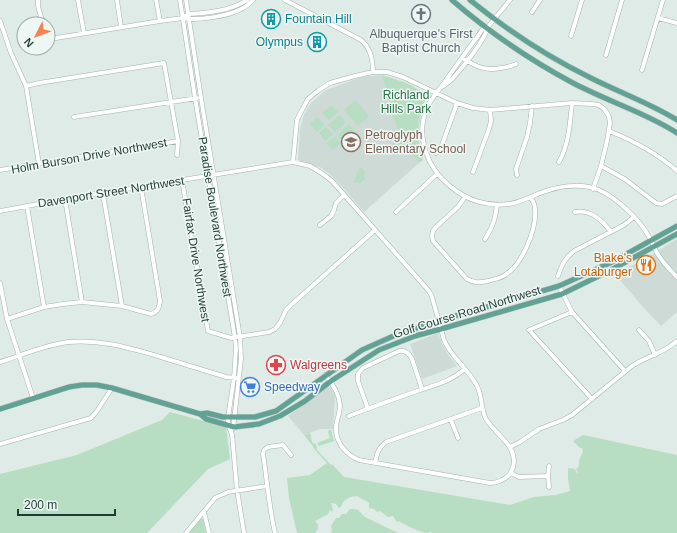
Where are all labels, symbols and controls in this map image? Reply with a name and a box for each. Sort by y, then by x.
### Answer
church icon: Albuquerque’s First Baptist Church [410,3,432,25]
building icon: Fountain Hill [260,8,282,30]
place label: Fountain Hill [285,12,352,26]
north arrow [16,16,56,56]
place label: Albuquerque’s First Baptist Church [369,27,473,55]
building icon: Olympus [306,31,328,53]
place label: Olympus [256,35,303,49]
text: N [21,36,36,50]
park label: Richland Hills Park [381,88,432,116]
place label: Petroglyph Elementary School [365,128,466,156]
school or university icon: Petroglyph Elementary School [340,131,362,153]
street label: Holm Burson Drive Northwest [10,135,169,177]
street label: Paradise Boulevard Northwest [195,136,235,299]
street label: Davenport Street Northwest [37,173,186,210]
street label: Fairfax Drive Northwest [179,197,213,324]
place label: Blake's Lotaburger [574,251,632,279]
restaurant icon: Blake's Lotaburger [635,254,657,276]
street label: Golf Course Road Northwest [392,283,543,341]
pharmacy icon: Walgreens [265,354,287,376]
place label: Walgreens [290,358,347,372]
supermarket icon: Speedway [239,376,261,398]
place label: Speedway [264,380,320,394]
scale bar [18,491,115,517]
text: 200 m [24,498,57,512]

